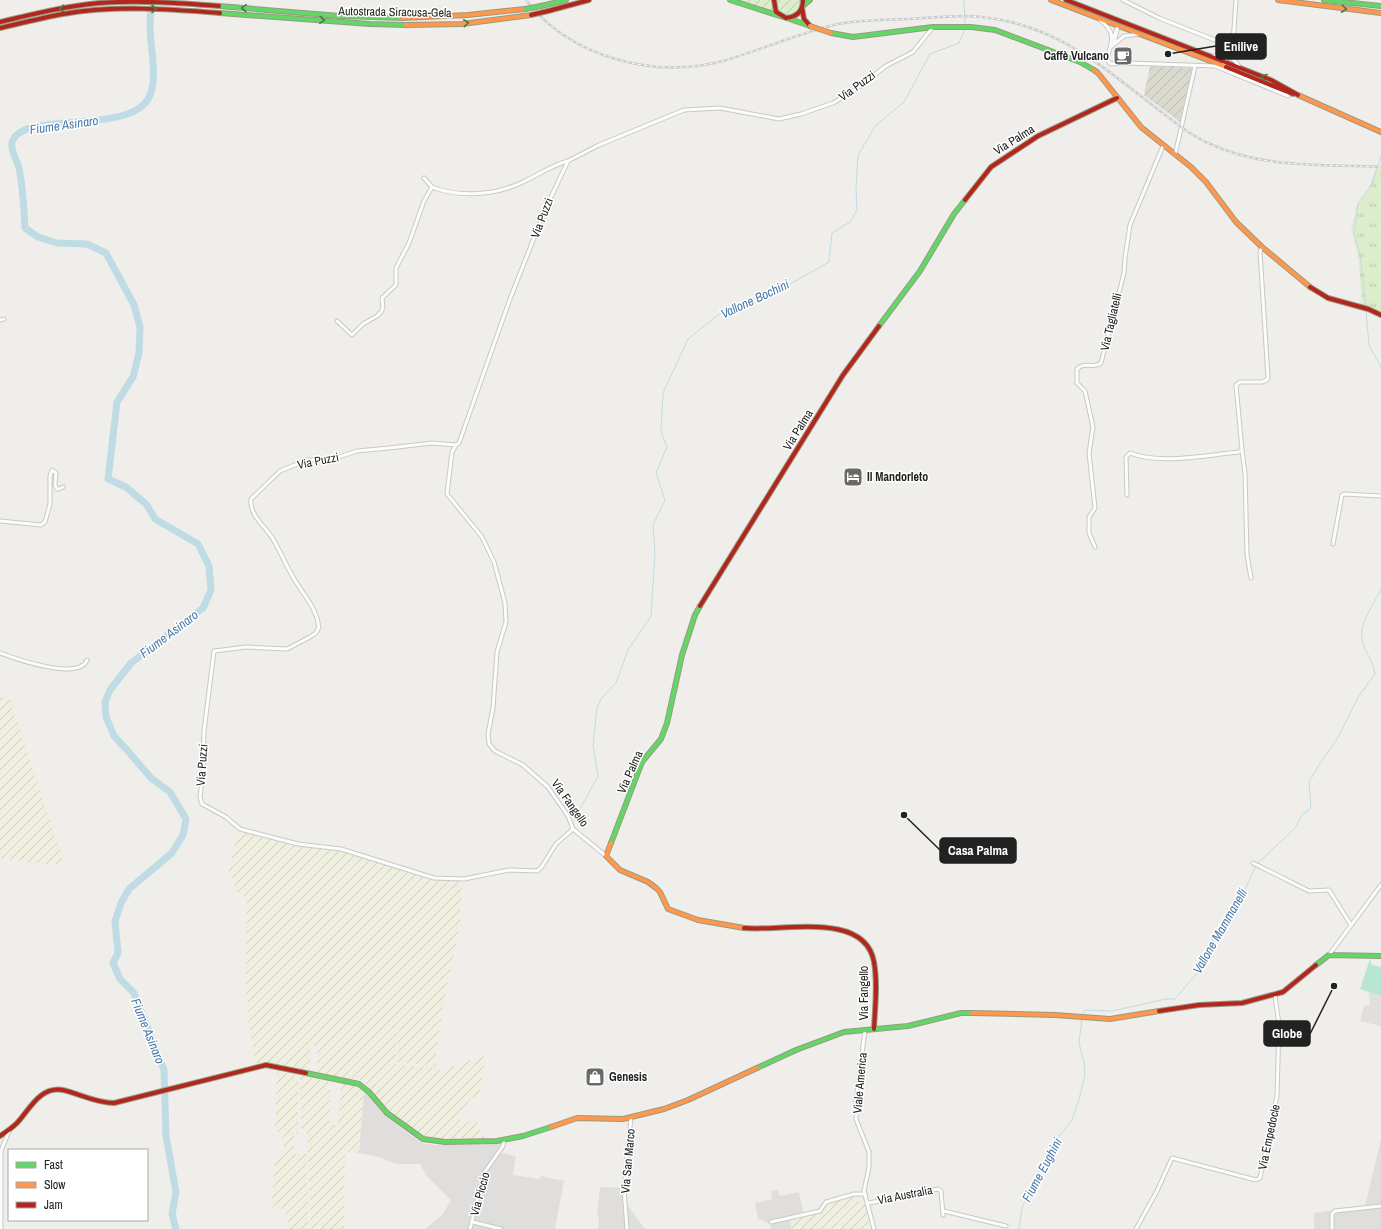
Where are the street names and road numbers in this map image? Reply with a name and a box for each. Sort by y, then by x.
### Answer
street label: Autostrada Siracusa-Gela [337,3,452,21]
street label: Via Puzzi [835,67,879,105]
street label: Via Palma [991,121,1038,159]
street label: Via Puzzi [527,196,557,240]
street label: Via Tagliatelli [1097,291,1125,353]
street label: Via Palma [779,406,817,453]
street label: Via Puzzi [296,449,340,473]
street label: Via Puzzi [193,744,211,786]
street label: Via Palma [613,748,647,796]
street label: Via Fangello [548,776,592,830]
street label: Via Fangello [856,966,872,1020]
street label: Viale America [849,1051,871,1114]
street label: Via Empedocle [1254,1103,1284,1171]
street label: Via San Marco [617,1128,639,1194]
street label: Via Piccio [466,1170,494,1218]
street label: Via Australia [876,1182,934,1208]

